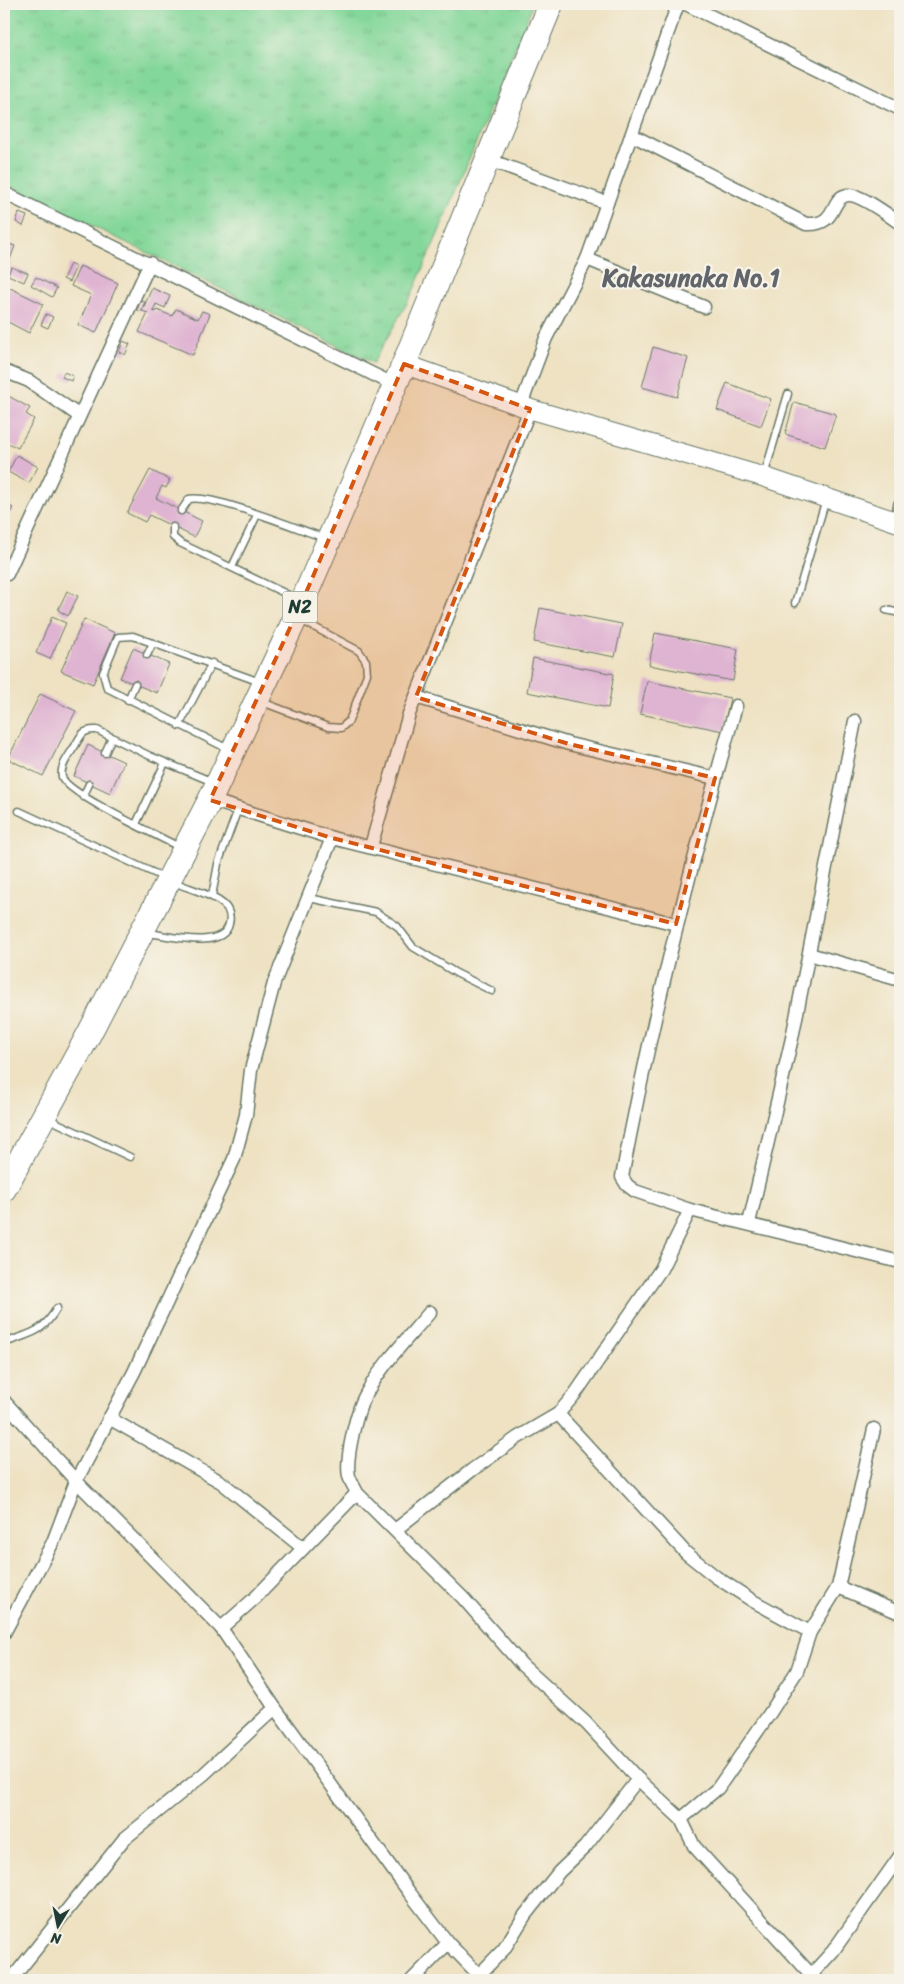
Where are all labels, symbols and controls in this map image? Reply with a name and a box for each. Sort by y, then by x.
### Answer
district label: Kakasunaka No.1 [601,257,780,299]
road number: N2 [282,592,318,622]
north arrow [32,1902,82,1952]
text: N [49,1925,64,1952]

